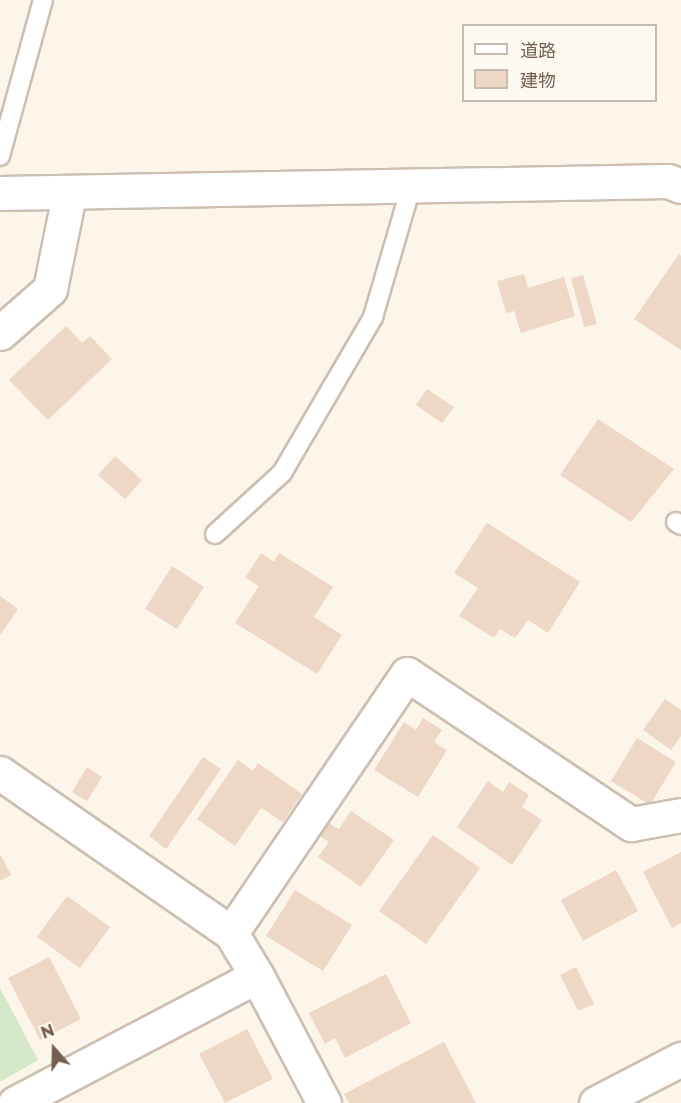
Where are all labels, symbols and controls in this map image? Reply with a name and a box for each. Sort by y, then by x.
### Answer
legend [462,24,657,102]
text: 道路 [520,40,556,62]
text: 建物 [520,70,556,92]
north arrow [24,1019,84,1079]
text: N [38,1020,57,1043]

